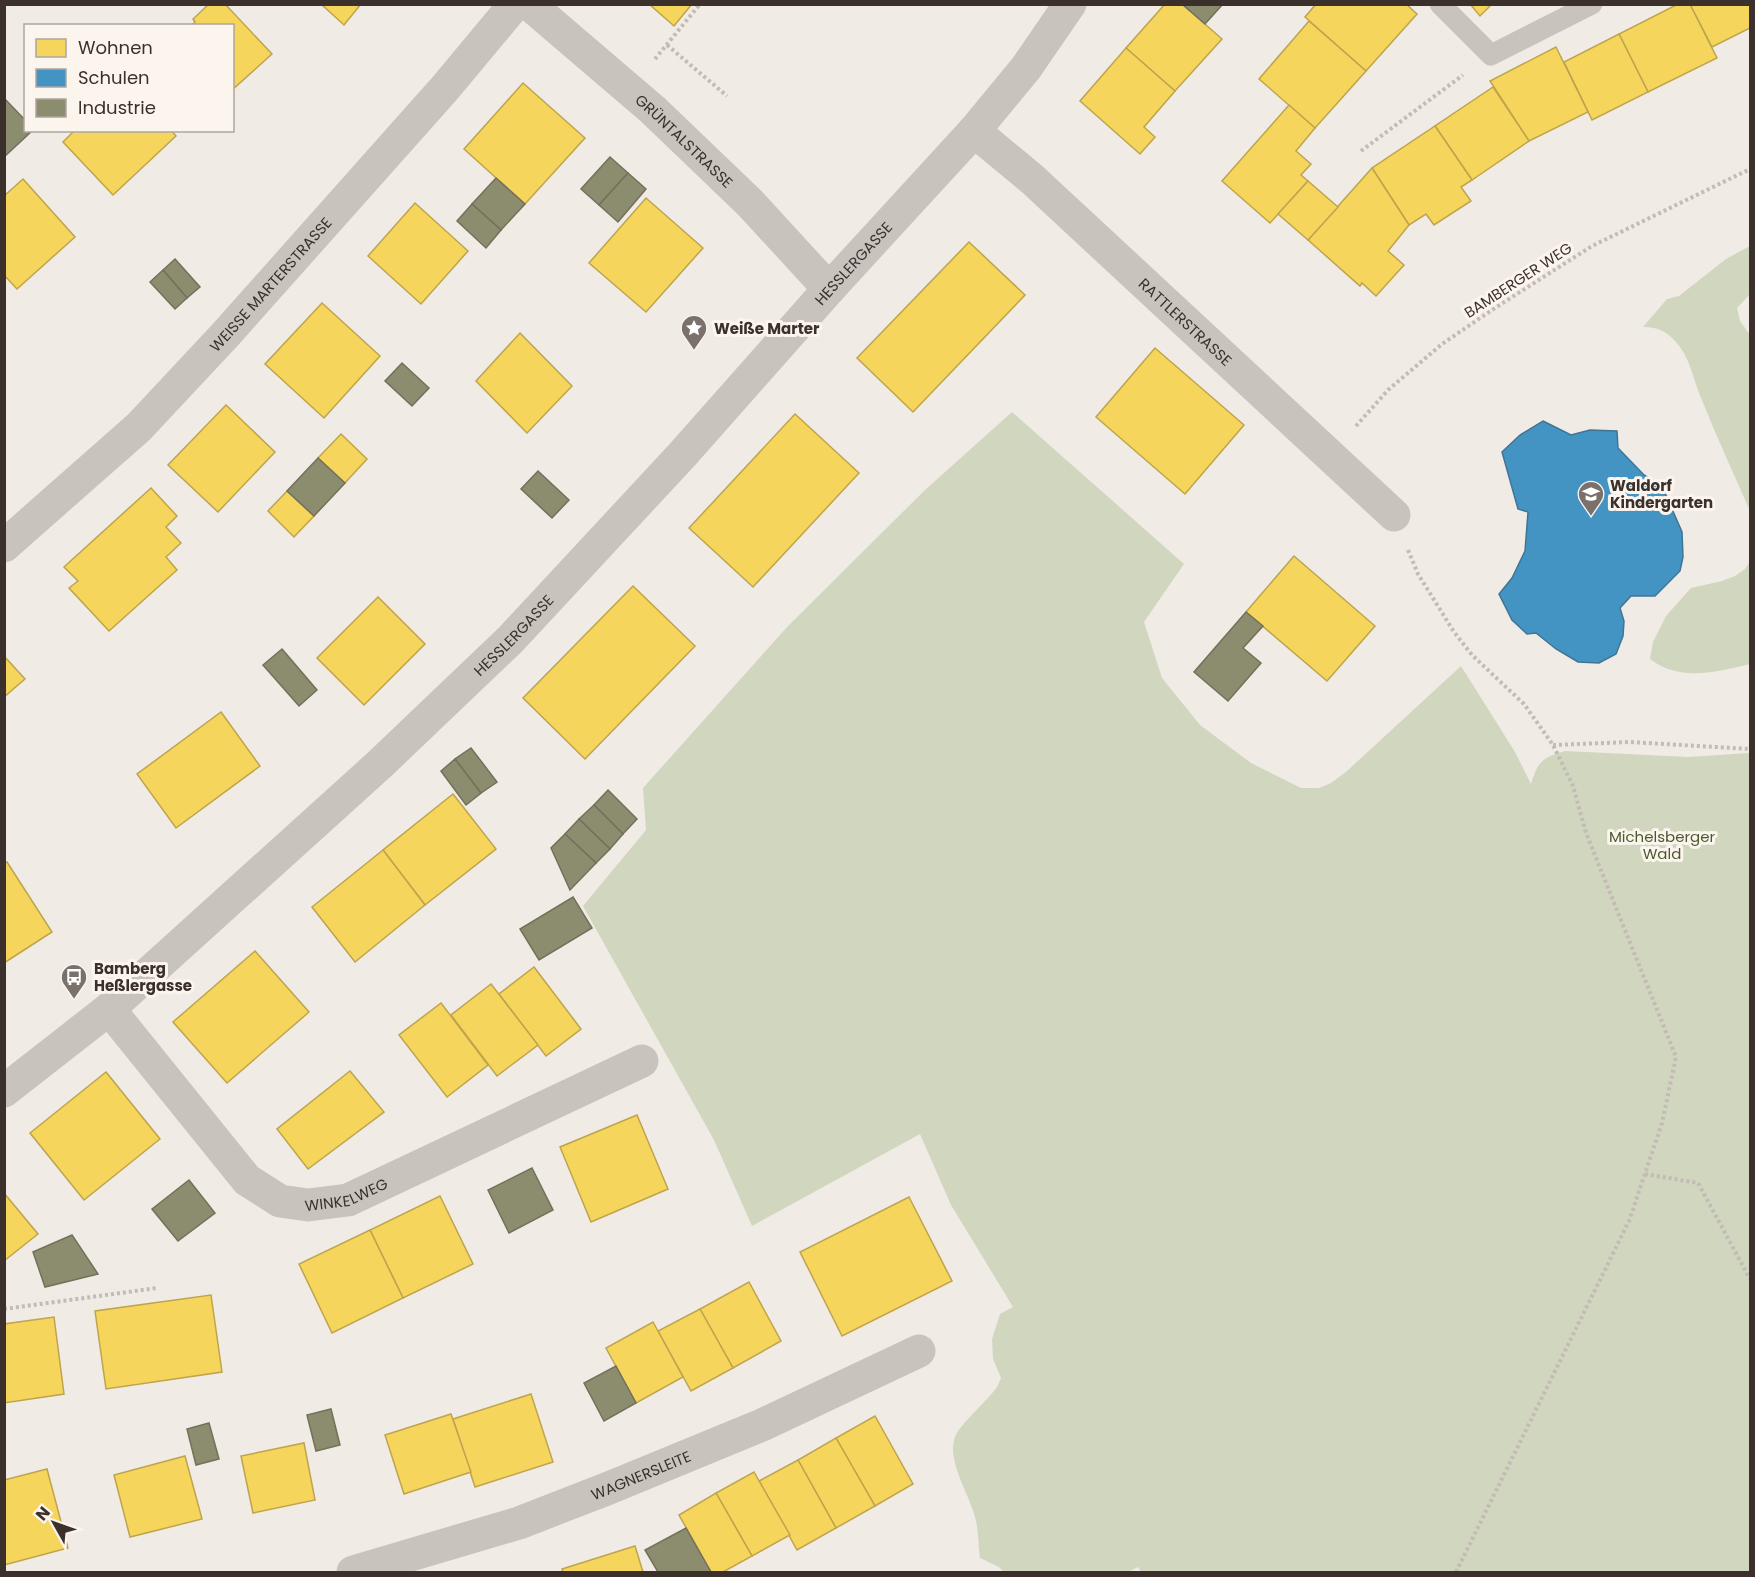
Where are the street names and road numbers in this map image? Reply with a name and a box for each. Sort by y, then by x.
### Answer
street label: GRÜNTALSTRASSE [631,89,738,192]
street label: WEISSE MARTERSTRASSE [204,212,336,356]
street label: HESSLERGASSE [809,217,897,309]
street label: BAMBERGER WEG [1460,237,1576,323]
street label: RATTLERSTRASSE [1134,273,1237,370]
street label: HESSLERGASSE [469,590,558,680]
street label: WINKELWEG [304,1172,391,1216]
street label: WAGNERSLEITE [588,1445,694,1505]

